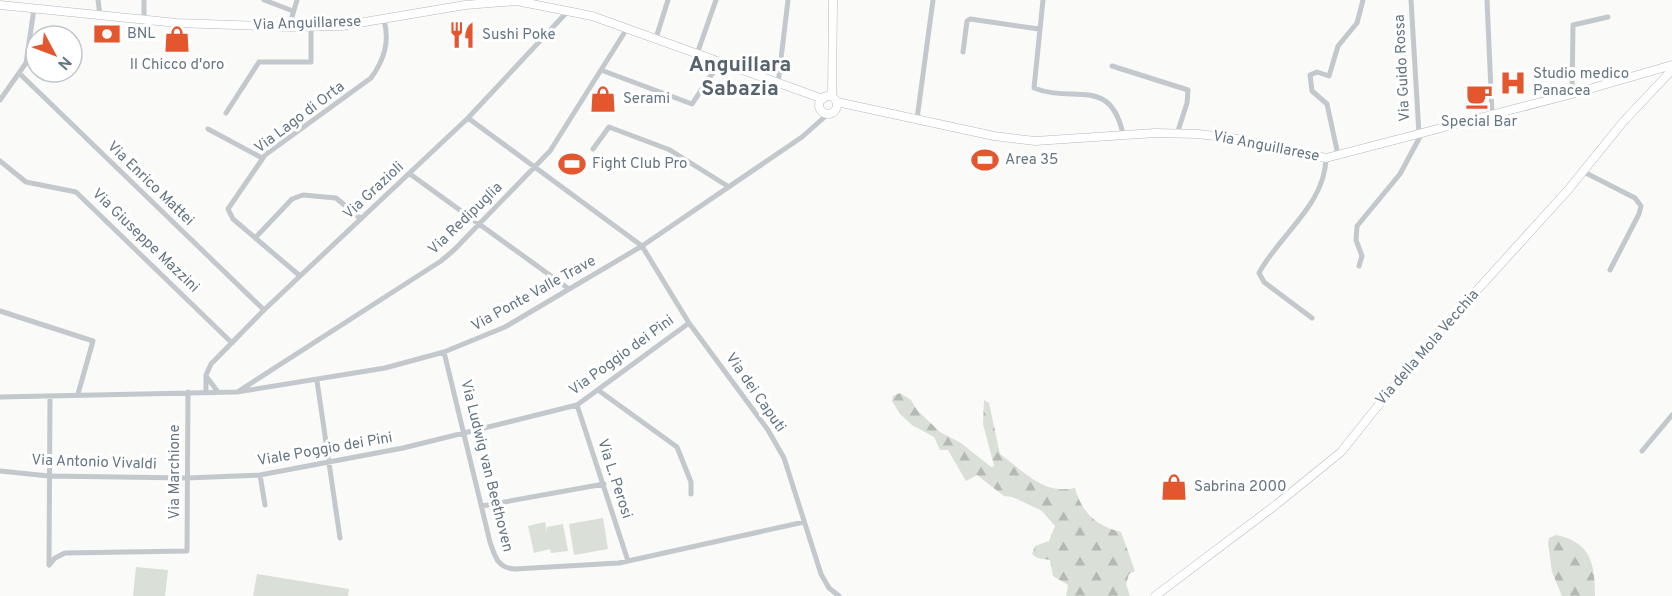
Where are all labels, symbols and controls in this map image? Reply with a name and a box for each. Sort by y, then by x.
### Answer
street label: Via Anguillarese [253,13,361,35]
street label: Via Guido Rossa [1391,14,1415,122]
bank icon: BNL [92,19,122,49]
restaurant icon: Sushi Poke [447,20,477,50]
north arrow [24,24,84,84]
shop icon: Il Chicco d'oro [162,24,192,54]
place label: BNL [127,25,156,44]
place label: Sushi Poke [482,26,556,45]
text: N [52,52,75,73]
district label: Anguillara Sabazia [689,52,791,103]
place label: Il Chicco d'oro [130,56,224,75]
place label: Studio medico Panacea [1533,65,1629,101]
hospital icon: Studio medico Panacea [1498,68,1528,98]
street label: Via Lago di Orta [251,78,349,158]
cafe icon: Special Bar [1464,81,1494,111]
shop icon: Serami [588,84,618,114]
place label: Serami [623,90,670,109]
place label: Special Bar [1441,113,1517,132]
street label: Via Anguillarese [1211,127,1321,167]
street label: Via Enrico Mattei [102,138,198,230]
sports icon: Area 35 [970,145,1000,175]
sports icon: Fight Club Pro [557,149,587,179]
place label: Area 35 [1005,151,1058,170]
place label: Fight Club Pro [592,155,687,174]
street label: Via Grazioli [340,158,408,224]
street label: Via Redipuglia [425,179,507,259]
street label: Via Giuseppe Mazzini [87,185,203,297]
street label: Via Ponte Valle Trave [468,252,600,336]
street label: Via della Mola Vecchia [1372,286,1484,410]
street label: Via Poggio dei Pini [566,312,678,400]
street label: Via dei Caputi [721,350,789,436]
street label: Via Ludwig van Beethoven [455,378,517,554]
street label: Via Marchione [166,425,185,519]
street label: Viale Poggio dei Pini [256,429,394,471]
street label: Via L. Perosi [592,437,636,521]
street label: Via Antonio Vivaldi [31,451,157,475]
shop icon: Sabrina 2000 [1159,472,1189,502]
place label: Sabrina 2000 [1194,478,1287,497]

